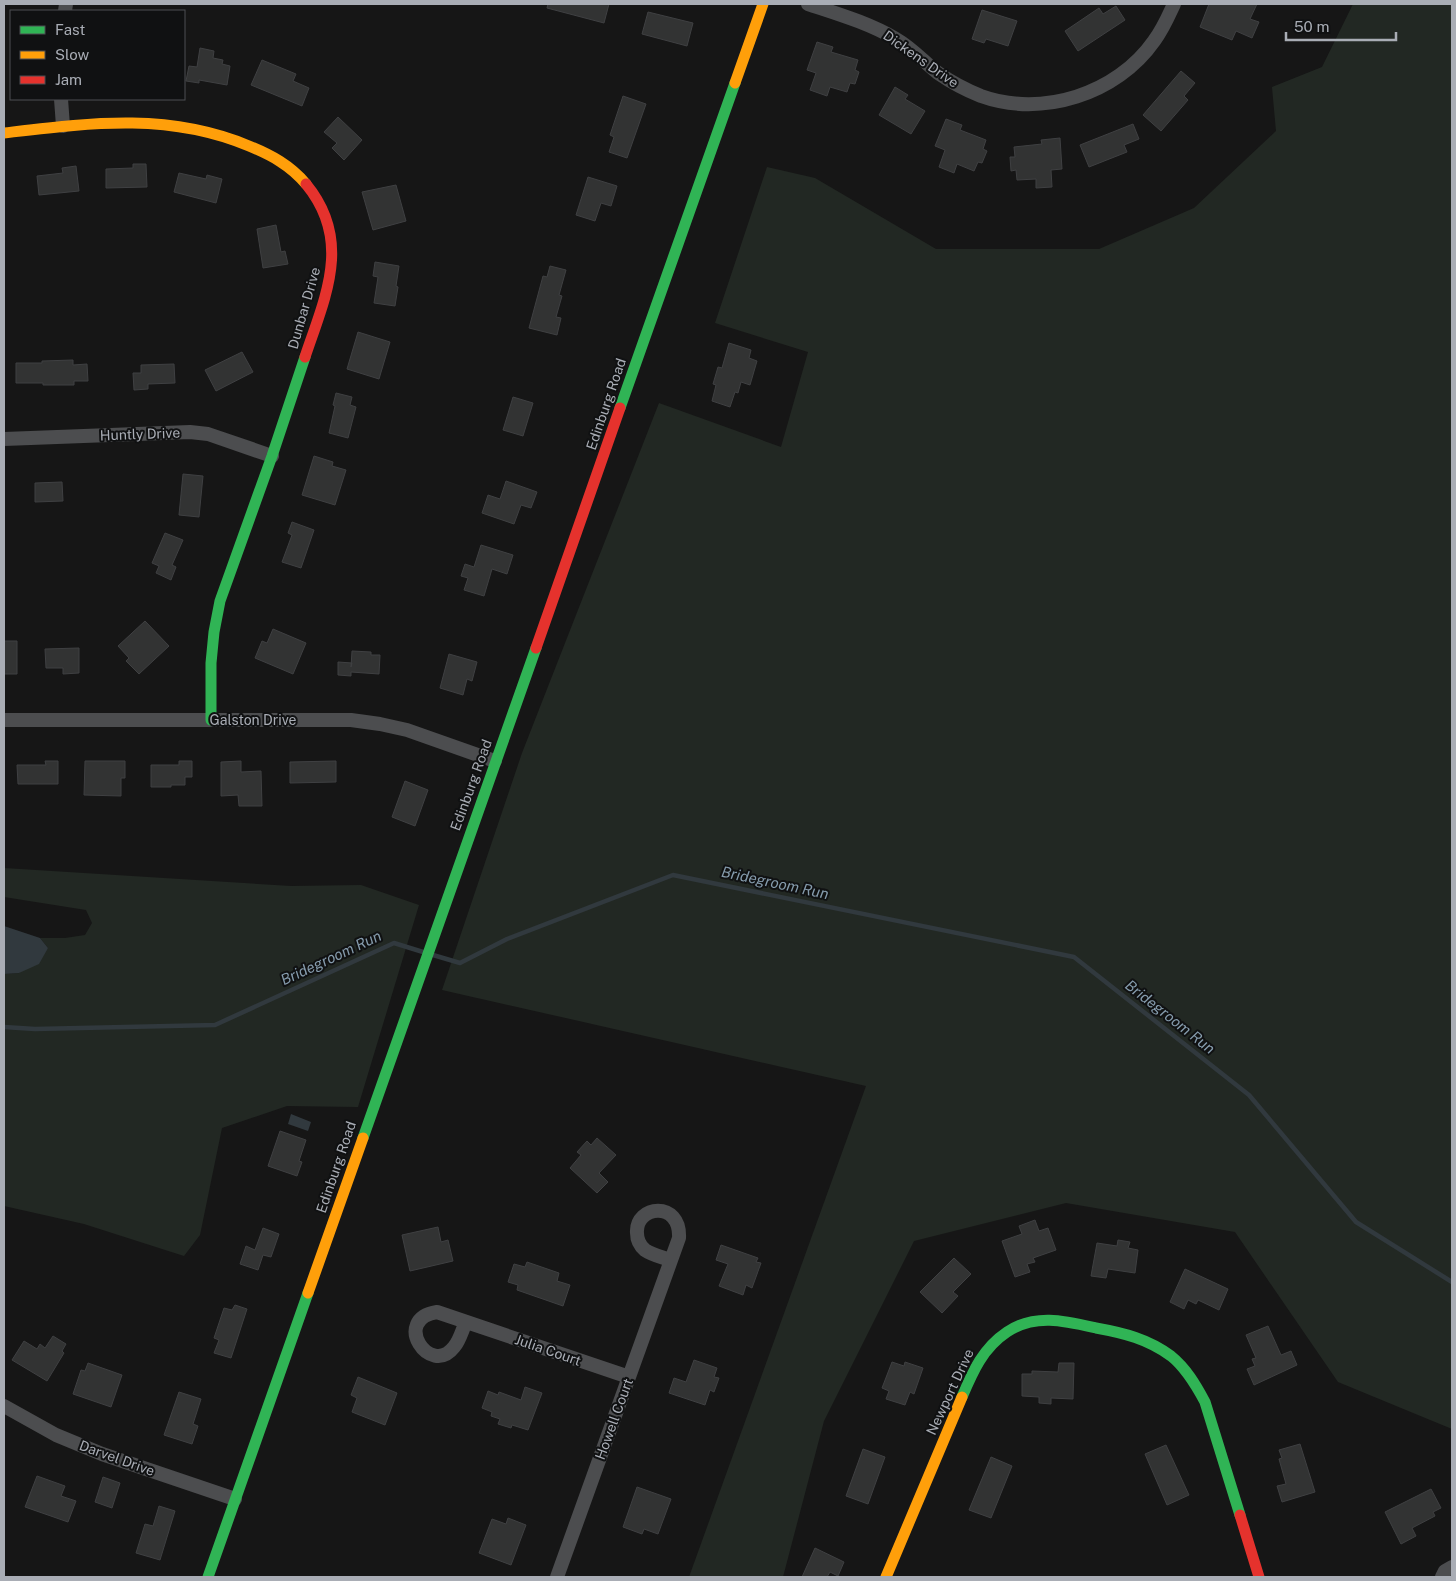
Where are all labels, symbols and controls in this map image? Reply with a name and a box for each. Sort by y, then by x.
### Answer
legend [10,10,185,100]
scale bar [1286,10,1396,42]
text: 50 m [1294,18,1329,35]
text: Fast [55,21,85,38]
street label: Dickens Drive [880,27,962,91]
text: Slow [55,46,90,63]
text: Jam [55,71,82,88]
street label: Dunbar Drive [285,265,323,351]
street label: Edinburg Road [583,356,629,452]
street label: Huntly Drive [100,425,181,443]
street label: Galston Drive [209,712,297,728]
street label: Edinburg Road [447,737,495,833]
water label: Bridegroom Run [720,863,830,902]
water label: Bridegroom Run [278,927,384,988]
water label: Bridegroom Run [1122,976,1219,1057]
street label: Edinburg Road [313,1119,359,1215]
street label: Julia Court [513,1331,583,1369]
street label: Newport Drive [923,1346,977,1438]
street label: Howell Court [592,1376,636,1462]
street label: Darvel Drive [77,1437,157,1479]

